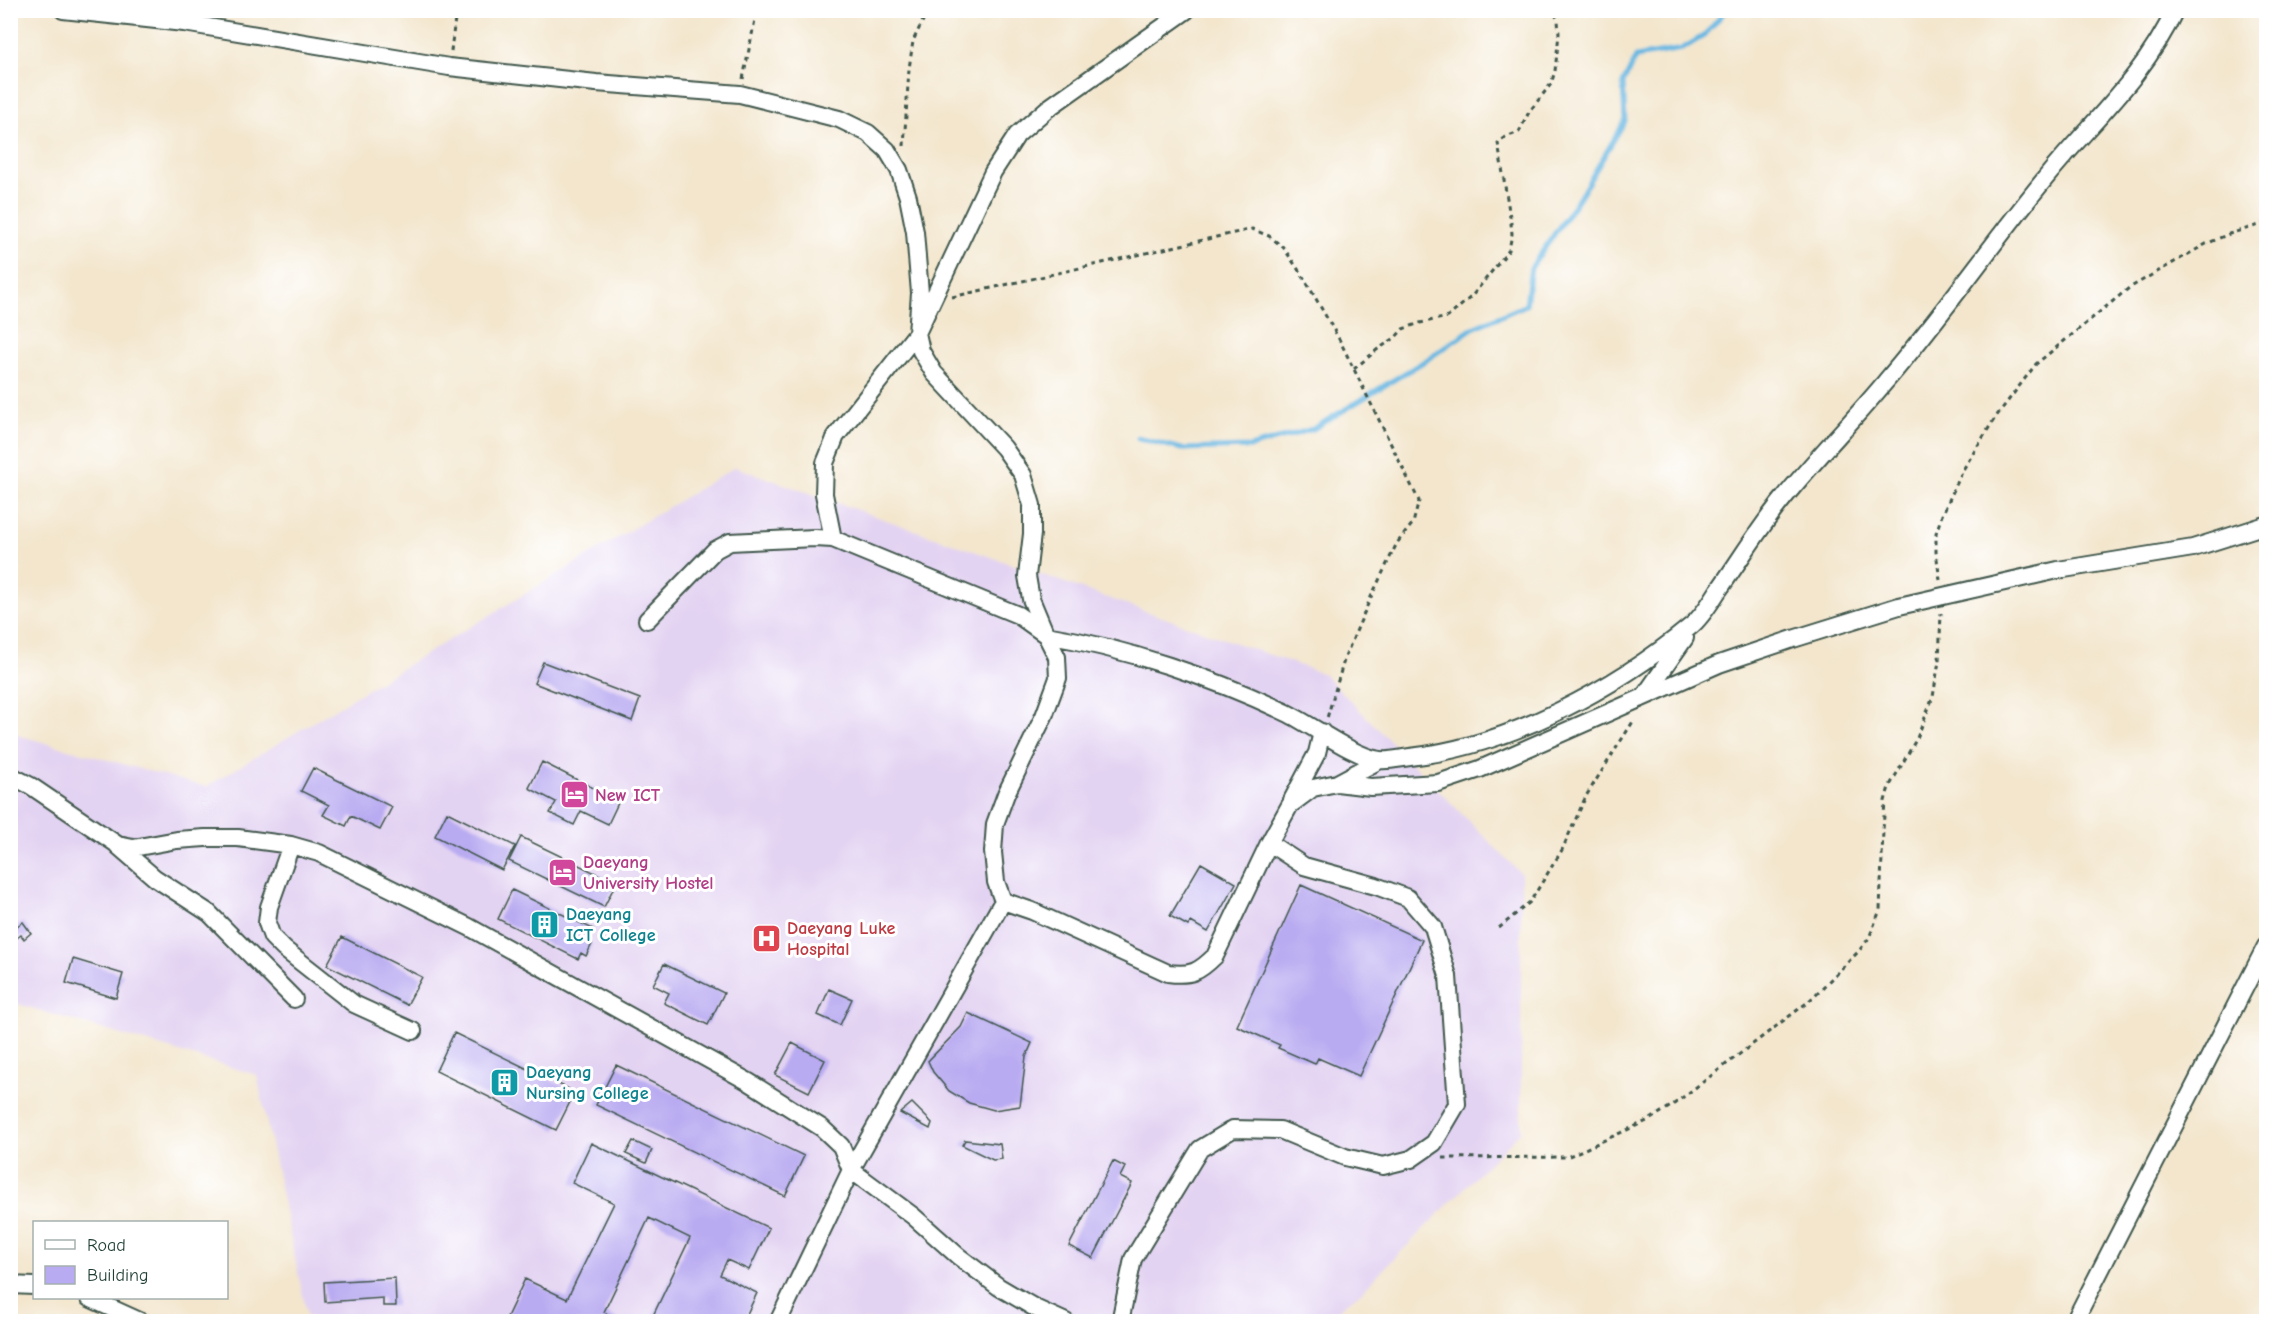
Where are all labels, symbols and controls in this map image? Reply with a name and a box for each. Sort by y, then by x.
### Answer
hotel icon: New ICT [558,779,590,811]
place label: New ICT [595,785,661,806]
place label: Daeyang University Hostel [583,852,714,894]
hotel icon: Daeyang University Hostel [546,856,578,888]
place label: Daeyang ICT College [566,904,656,946]
building icon: Daeyang ICT College [529,908,561,940]
place label: Daeyang Luke Hospital [787,918,895,960]
hospital icon: Daeyang Luke Hospital [750,922,782,954]
place label: Daeyang Nursing College [526,1062,649,1104]
building icon: Daeyang Nursing College [489,1066,521,1098]
legend [33,1221,228,1299]
text: Road [87,1235,126,1256]
text: Building [87,1265,149,1286]

